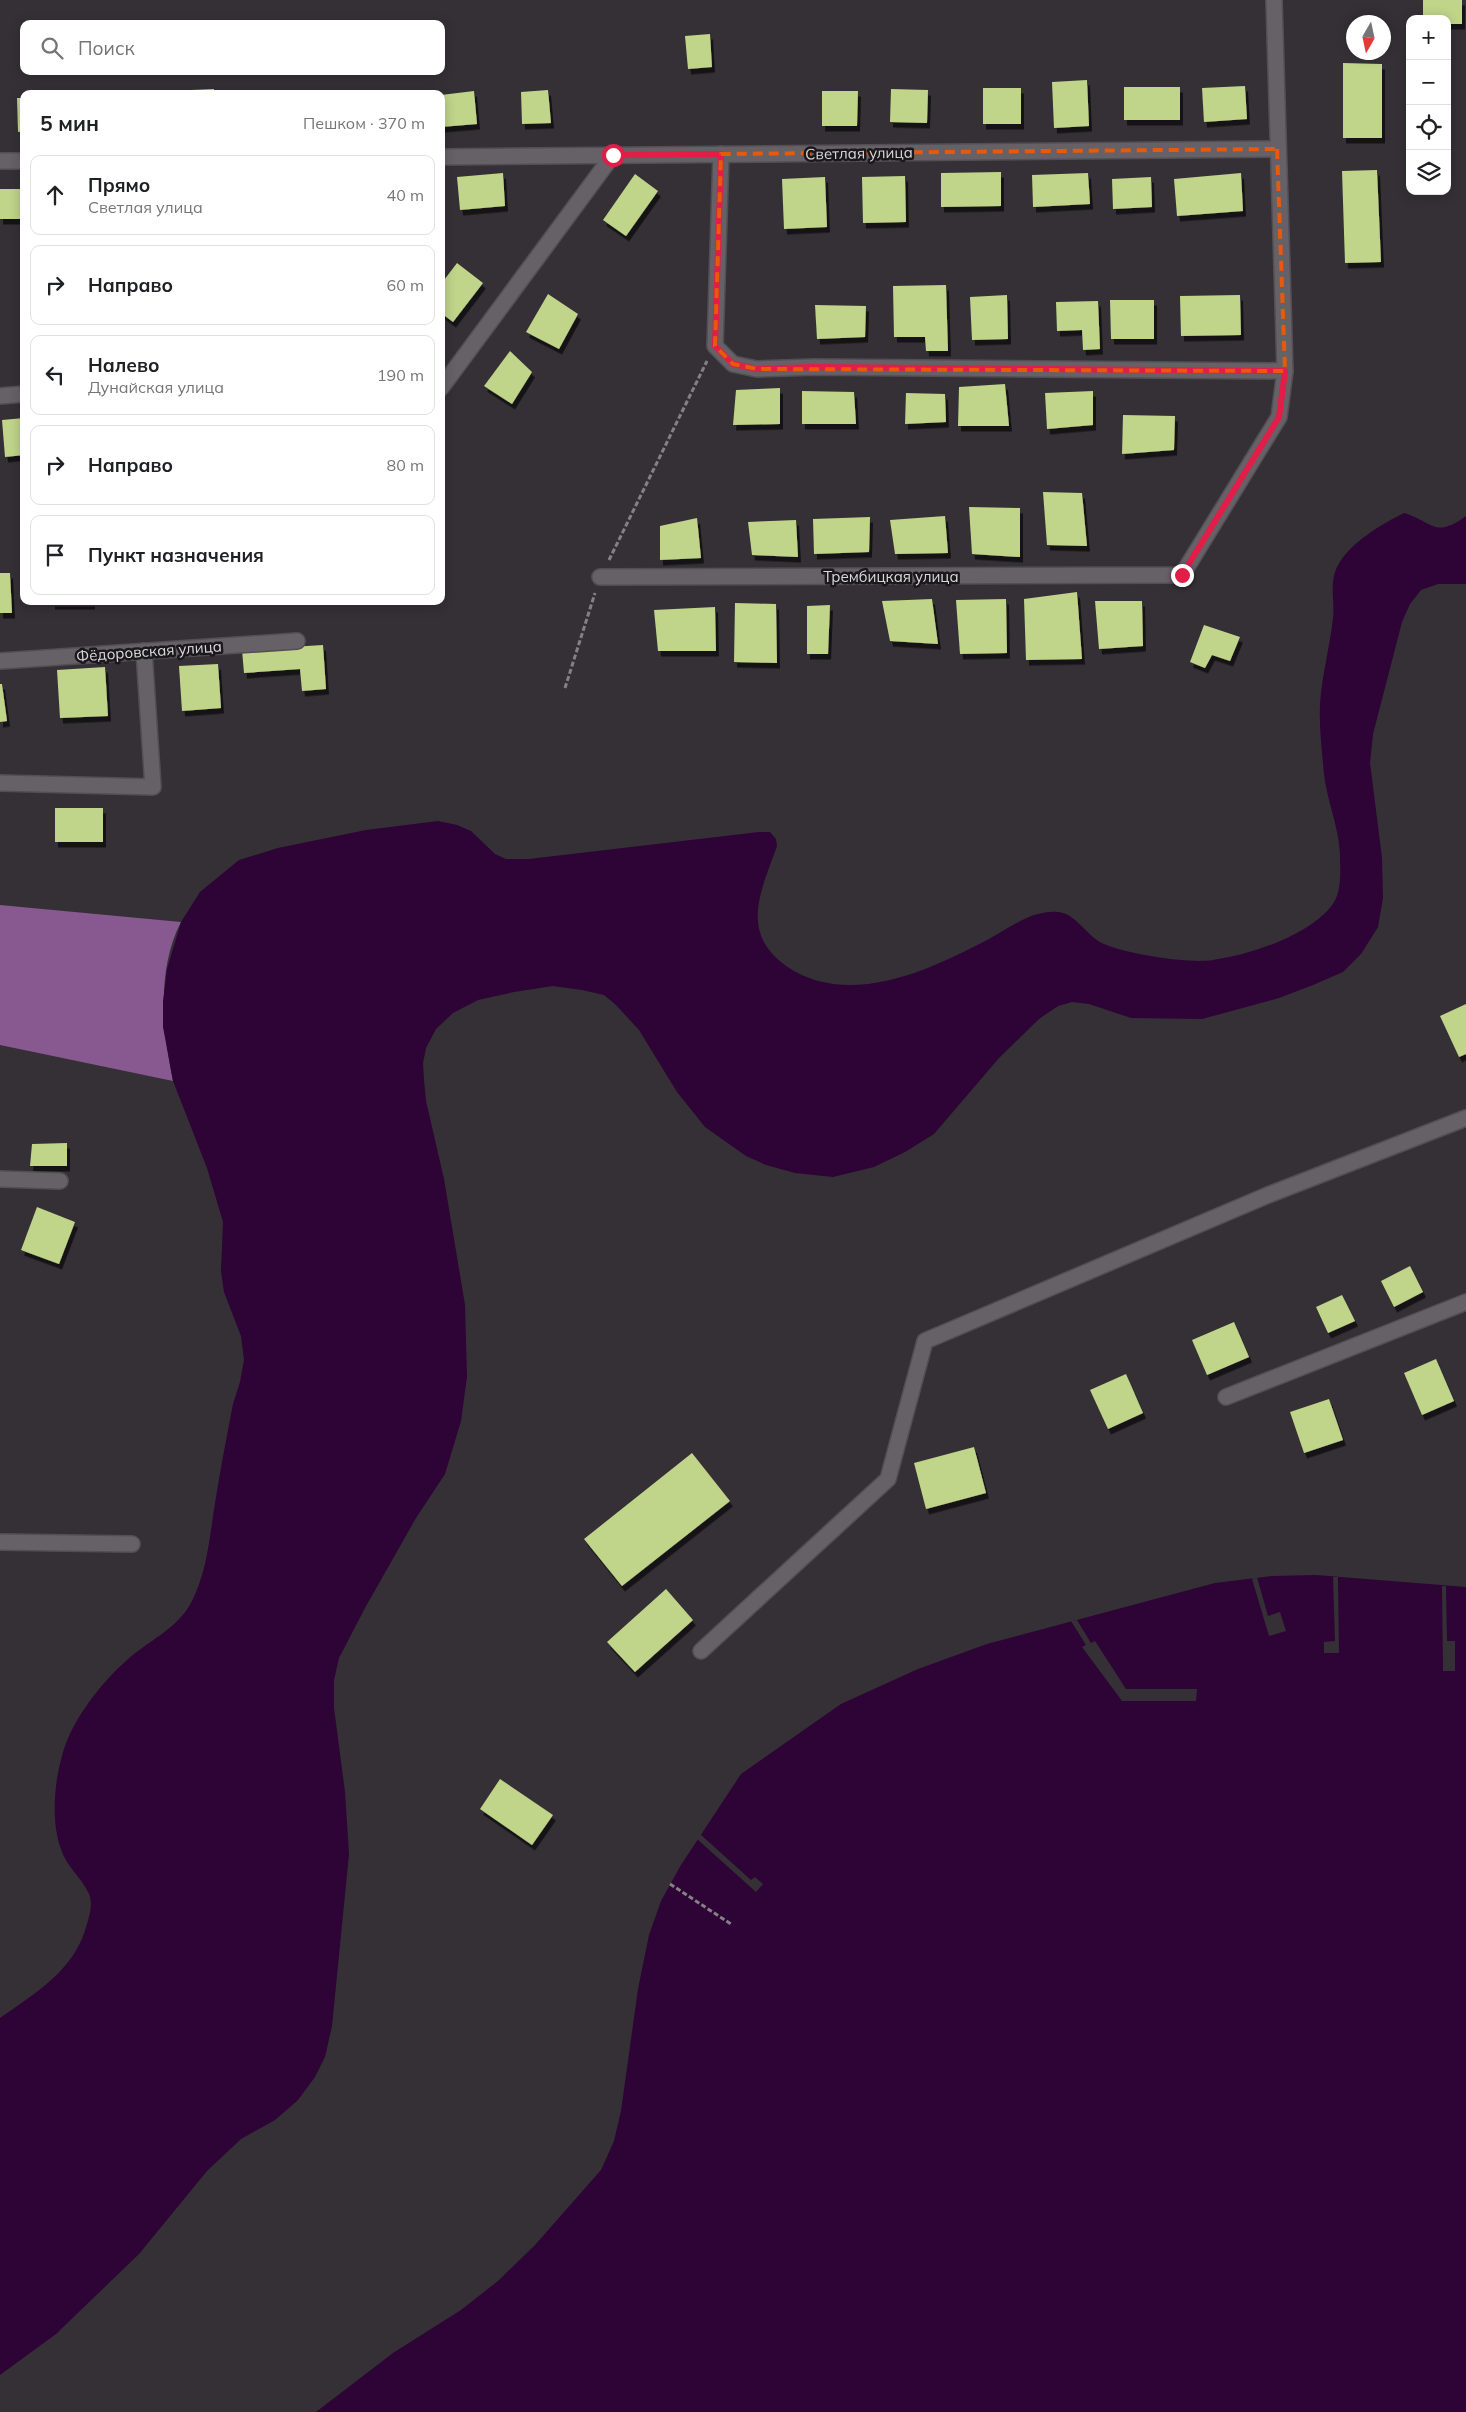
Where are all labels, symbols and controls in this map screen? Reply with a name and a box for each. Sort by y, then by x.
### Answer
north arrow [1346,15,1391,60]
map controls [1406,15,1451,195]
button: + [1406,15,1451,60]
search box [20,20,445,75]
icon: search [38,34,66,62]
text: Поиск [78,36,135,60]
button: − [1406,60,1451,105]
button: locate [1406,105,1451,150]
text: 5 мин [40,110,99,136]
text: Пешком · 370 m [303,113,425,133]
street label: Светлая улица [805,143,913,163]
route start [602,144,625,167]
button: layers [1406,150,1451,195]
text: Прямо [88,173,150,197]
icon: ahead [41,181,69,209]
text: 40 m [387,185,424,205]
text: Светлая улица [88,197,203,217]
icon: right [41,271,69,299]
text: Направо [88,273,173,297]
text: 60 m [387,275,424,295]
text: Налево [88,353,160,377]
icon: left [41,361,69,389]
text: 190 m [377,365,424,385]
text: Дунайская улица [88,377,224,397]
icon: right [41,451,69,479]
text: Направо [88,453,173,477]
text: 80 m [387,455,424,475]
icon: arrive [41,541,69,569]
text: Пункт назначения [88,543,264,567]
route end [1171,564,1194,587]
street label: Трембицкая улица [823,567,959,586]
street label: Фёдоровская улица [75,636,223,666]

